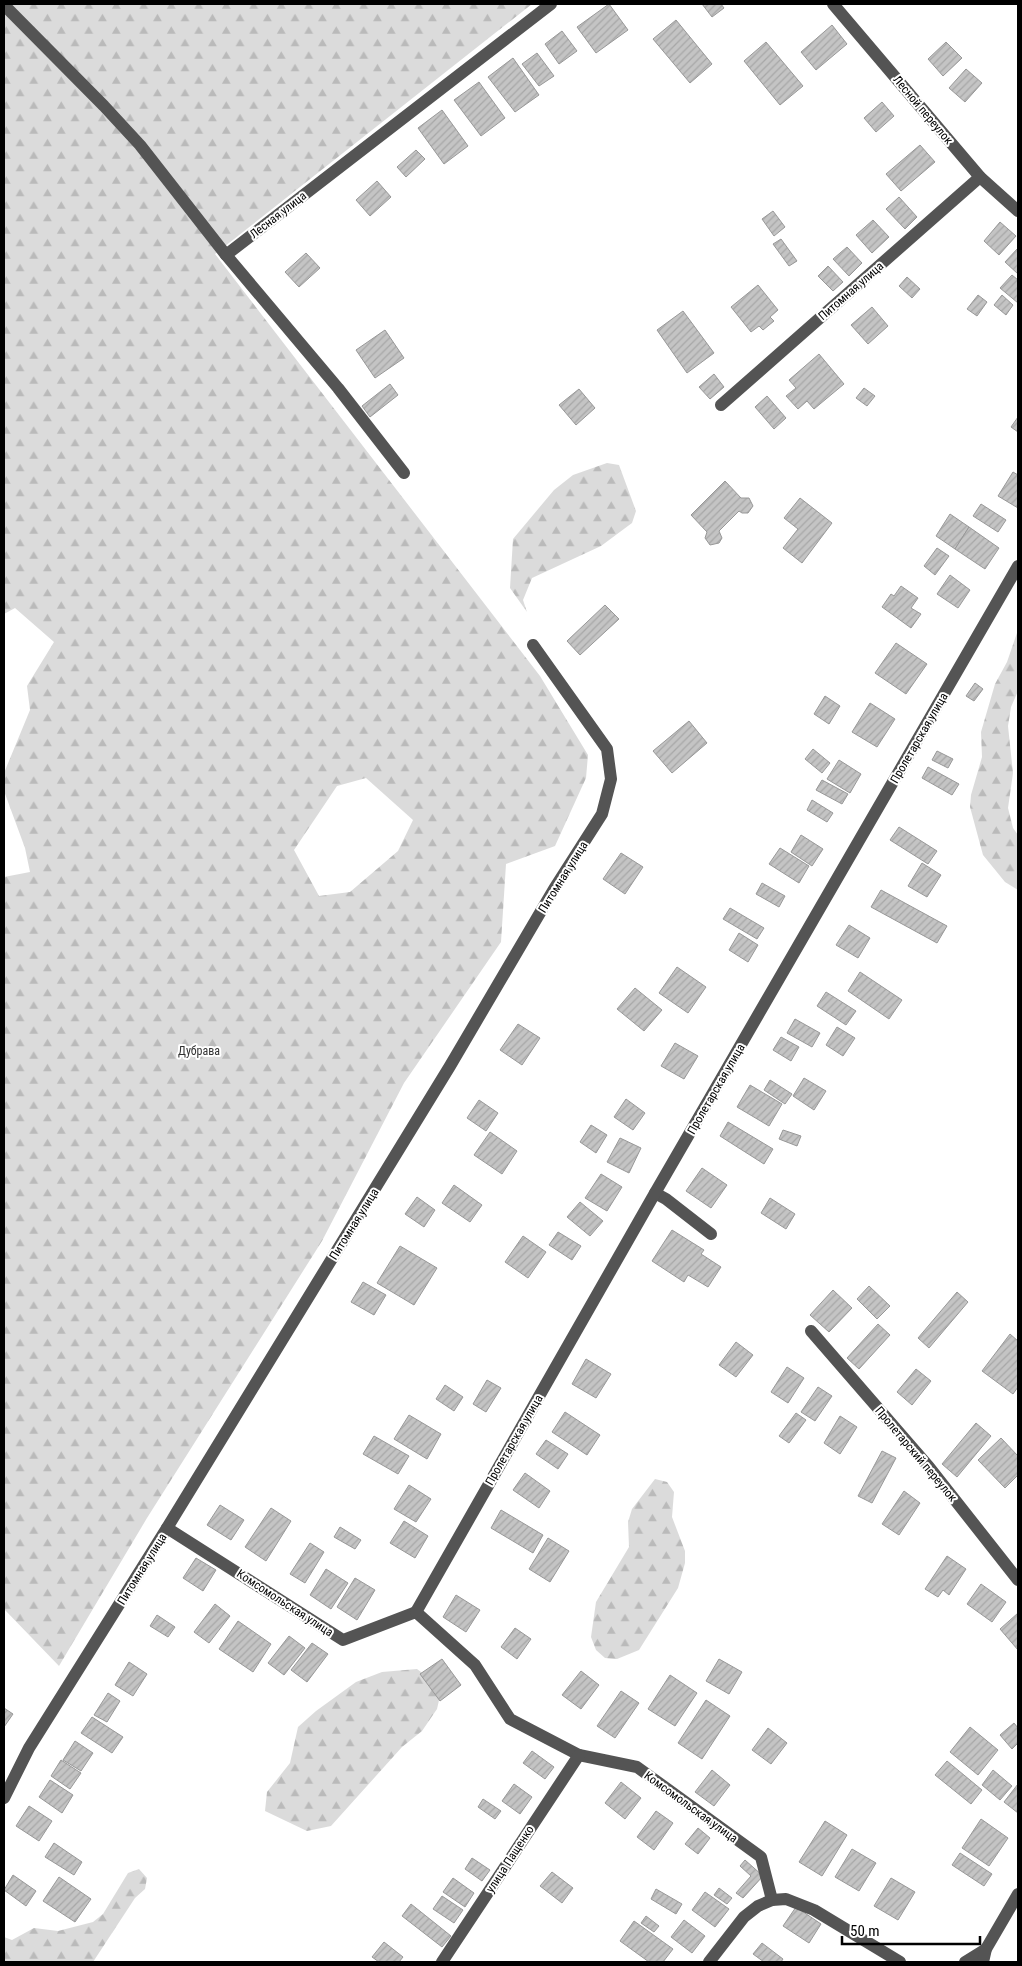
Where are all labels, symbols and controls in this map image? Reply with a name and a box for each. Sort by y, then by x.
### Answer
street label: Лесной переулок [890,73,956,147]
street label: Лесная улица [247,188,309,241]
street label: Питомная улица [816,259,887,323]
street label: Пролетарская улица [887,690,951,786]
street label: Питомная улица [535,838,591,915]
street label: Пролетарская улица [684,1041,748,1137]
park label: Дубрава [178,1044,220,1058]
street label: Питомная улица [326,1185,382,1262]
street label: Пролетарская улица [482,1392,546,1488]
street label: Пролетарский переулок [872,1404,960,1505]
street label: Питомная улица [114,1530,170,1607]
street label: Комсомольская улица [234,1567,336,1640]
street label: Комсомольская улица [642,1768,741,1846]
street label: улица Пащенко [483,1823,537,1895]
scale bar [842,1914,980,1946]
text: 50 m [850,1922,880,1940]

